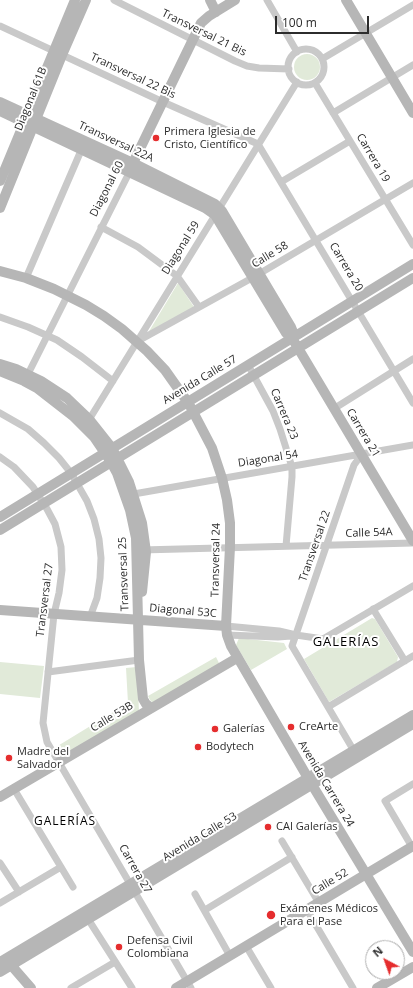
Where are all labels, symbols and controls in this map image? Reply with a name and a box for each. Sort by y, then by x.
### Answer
street label: Transversal 21 Bis [160,7,248,59]
scale bar [277,8,371,34]
text: 100 m [282,14,317,31]
street label: Transversal 22 Bis [88,50,178,102]
street label: Diagonal 61B [12,65,50,133]
street label: Transversal 22A [76,119,156,165]
place label: Primera Iglesia de Cristo, Científico [164,125,256,151]
street label: Carrera 19 [353,131,393,185]
marker: Primera Iglesia de Cristo, Científico [151,133,161,143]
street label: Diagonal 60 [87,159,127,219]
street label: Diagonal 59 [159,219,203,277]
street label: Calle 58 [249,239,291,271]
street label: Carrera 20 [326,240,366,294]
street label: Avenida Calle 57 [161,353,239,407]
street label: Carrera 23 [267,386,301,442]
street label: Carrera 21 [343,406,383,460]
street label: Diagonal 54 [237,448,299,470]
street label: Transversal 22 [297,509,333,583]
street label: Transversal 24 [209,523,223,597]
street label: Calle 54A [345,526,393,540]
street label: Transversal 25 [116,537,132,611]
street label: Transversal 27 [34,562,56,638]
street label: Diagonal 53C [149,601,217,621]
district label: GALERÍAS [313,634,379,650]
street label: Calle 53B [88,699,136,735]
place label: CreArte [299,720,338,734]
place label: Galerías [223,722,265,736]
marker: CreArte [286,722,296,732]
marker: Galerías [210,724,220,734]
street label: Avenida Carrera 24 [295,739,357,829]
place label: Bodytech [206,740,254,754]
marker: Bodytech [193,742,203,752]
place label: Madre del Salvador [17,745,69,771]
marker: Madre del Salvador [4,753,14,763]
street label: Avenida Calle 53 [161,810,239,864]
district label: GALERÍAS [34,815,96,829]
place label: CAI Galerías [276,820,338,834]
marker: CAI Galerías [263,822,273,832]
street label: Carrera 27 [116,842,154,896]
street label: Calle 52 [309,866,351,898]
place label: Exámenes Médicos Para el Pase [280,902,378,928]
marker: Exámenes Médicos Para el Pase [265,909,277,921]
place label: Defensa Civil Colombiana [127,934,193,960]
north arrow [365,940,405,980]
marker: Defensa Civil Colombiana [114,942,124,952]
text: N [369,943,386,960]

